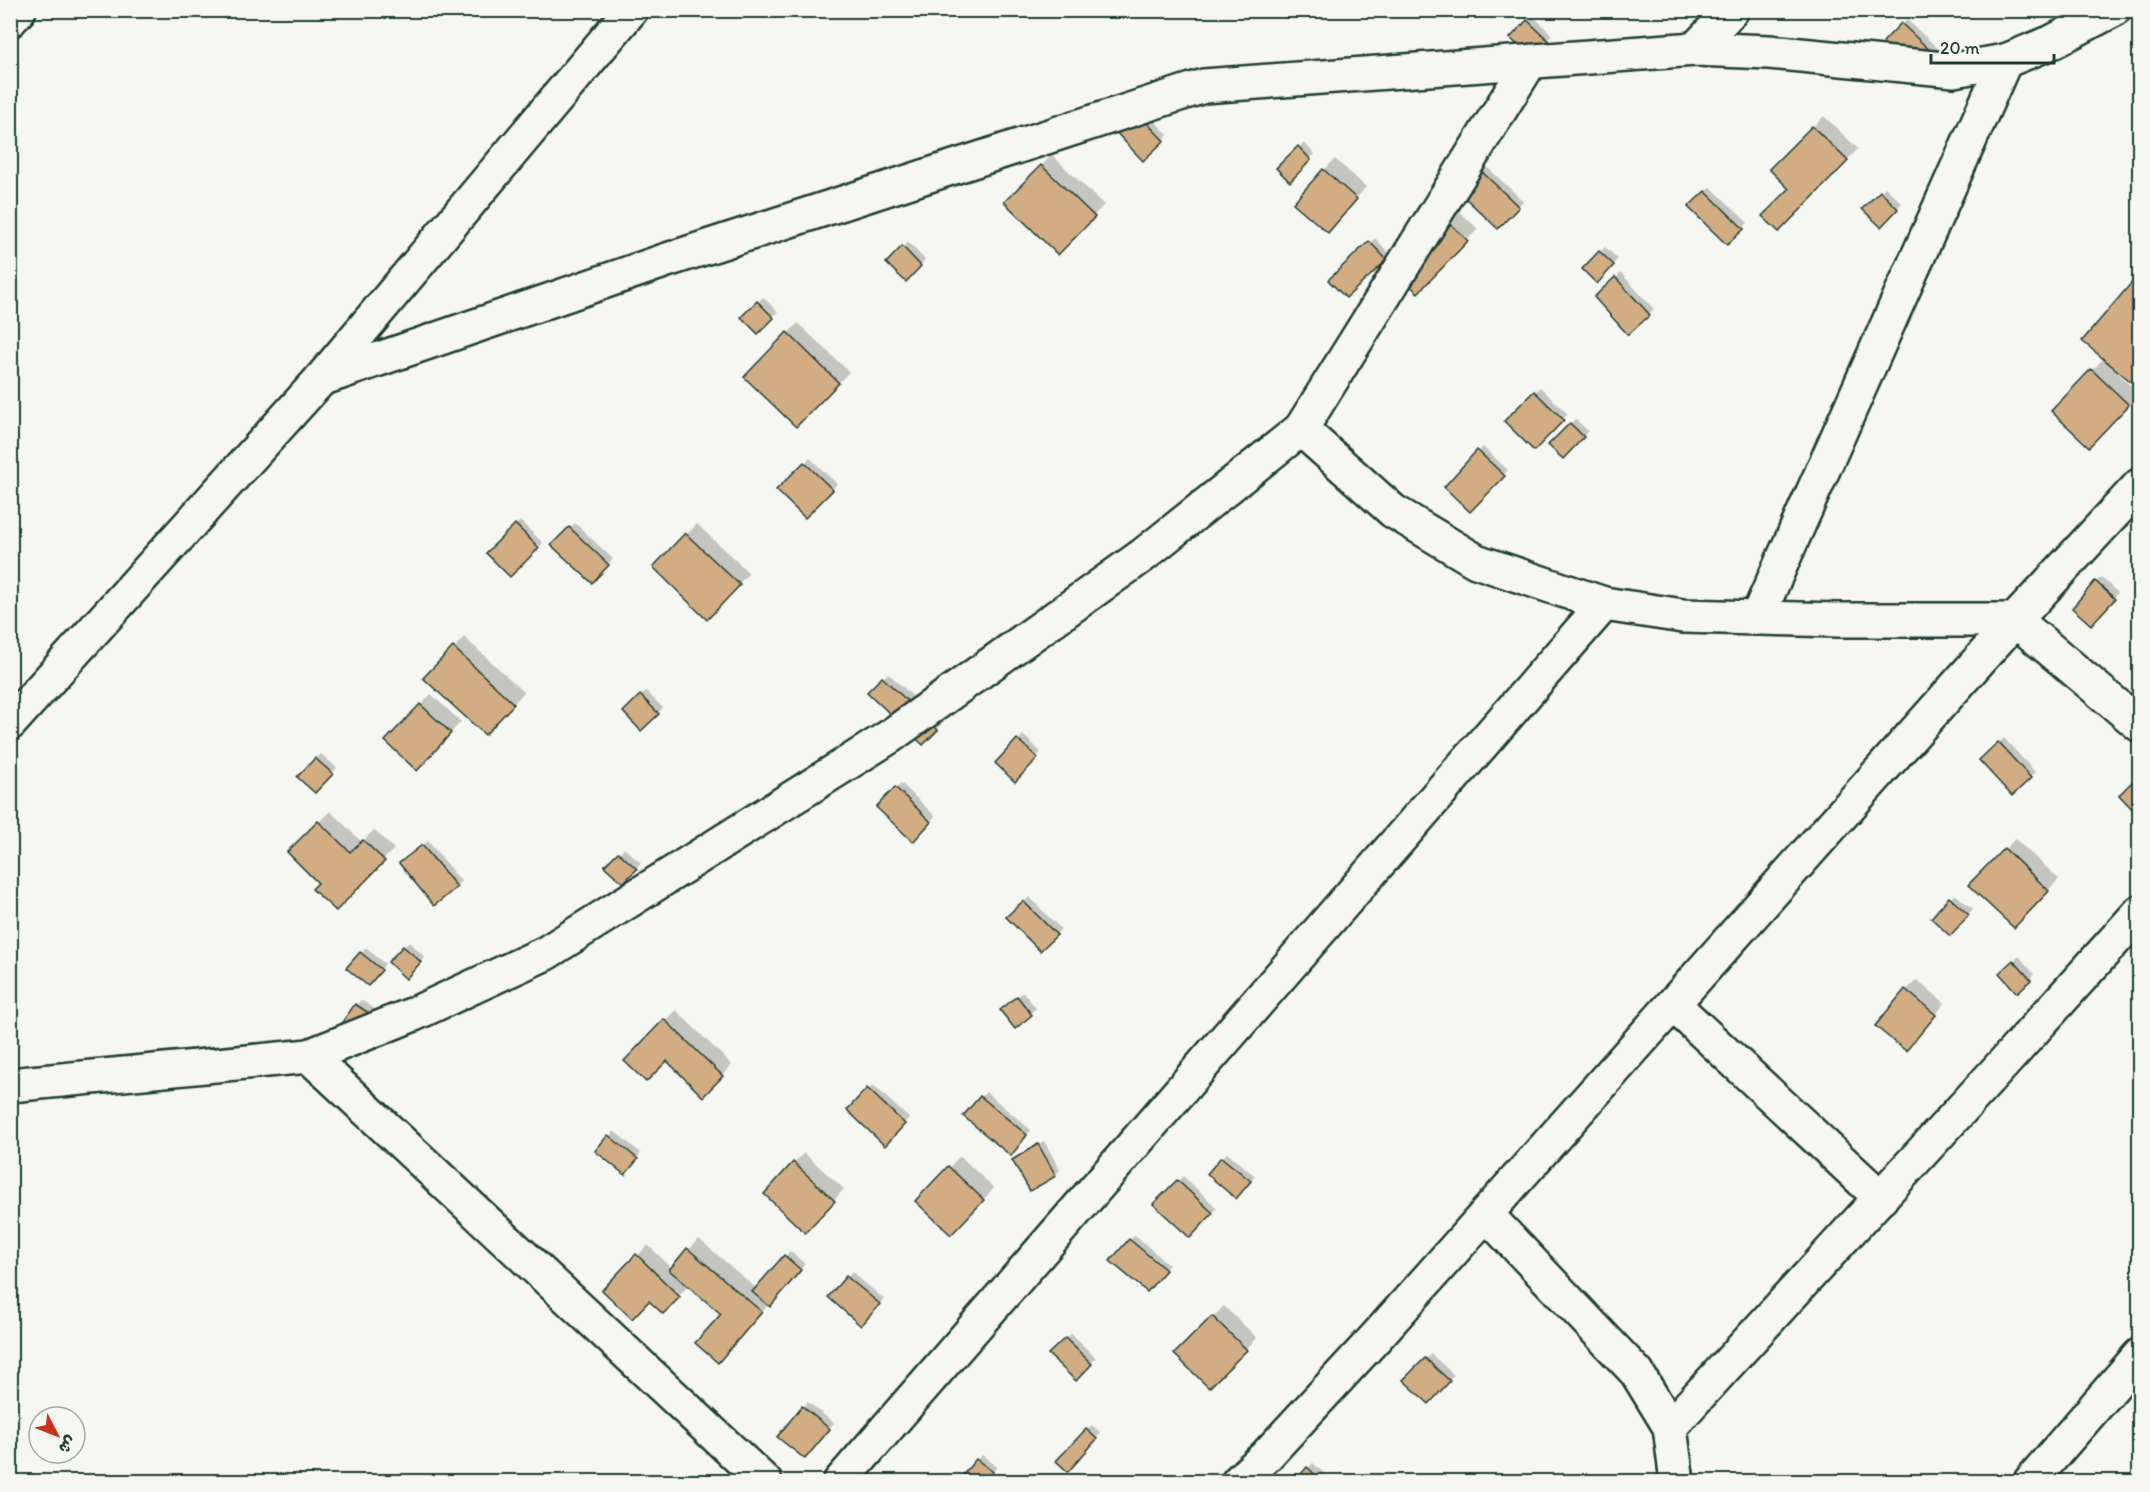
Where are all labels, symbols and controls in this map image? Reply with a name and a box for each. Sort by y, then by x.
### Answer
scale bar [1931,27,2054,65]
text: 20 m [1940,37,1980,59]
north arrow [27,1405,87,1465]
text: ش [55,1432,81,1458]

